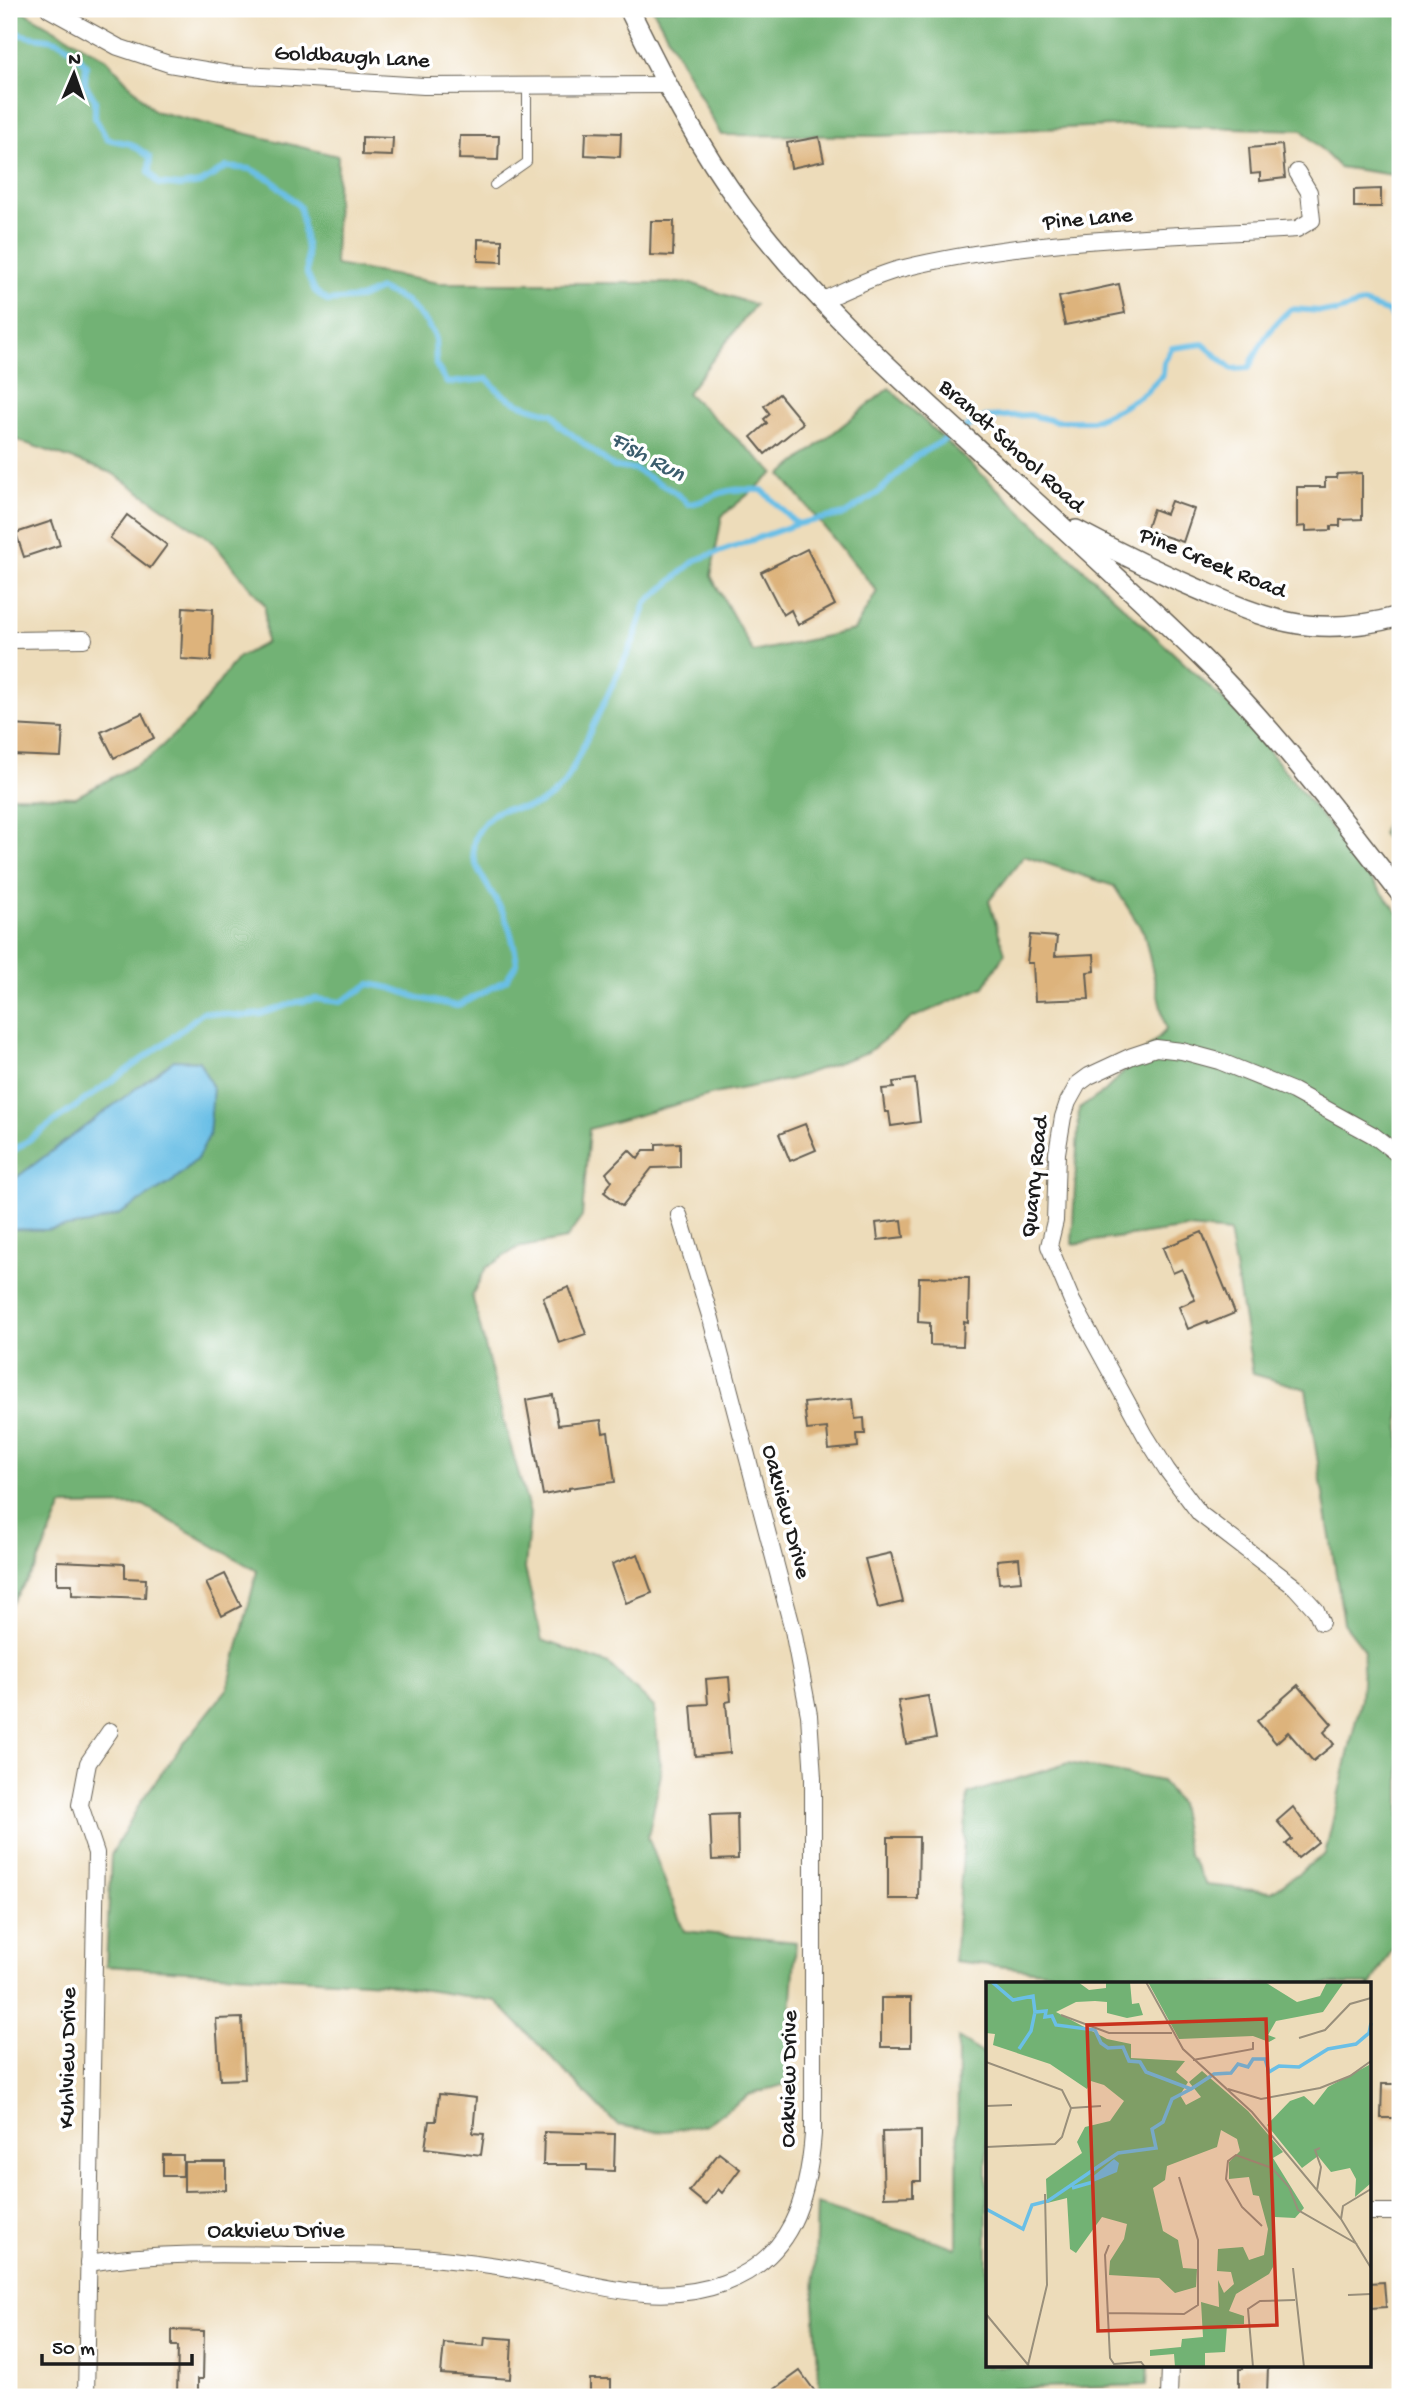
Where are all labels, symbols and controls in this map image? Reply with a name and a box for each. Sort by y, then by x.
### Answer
north arrow [38,38,108,108]
street label: Goldbaugh Lane [274,40,432,76]
text: N [68,49,81,72]
street label: Pine Lane [1041,203,1135,237]
street label: Brandt School Road [932,374,1091,521]
water label: Fish Run [605,426,690,490]
street label: Pine Creek Road [1134,522,1291,606]
street label: Quarry Road [1016,1113,1056,1239]
street label: Oakview Drive [754,1442,816,1583]
inset map [986,1982,1370,2368]
street label: Kuhlview Drive [54,1986,84,2129]
street label: Oakview Drive [775,2009,805,2148]
street label: Oakview Drive [207,2219,346,2246]
scale bar [42,2322,192,2366]
text: 50 m [52,2338,95,2363]

